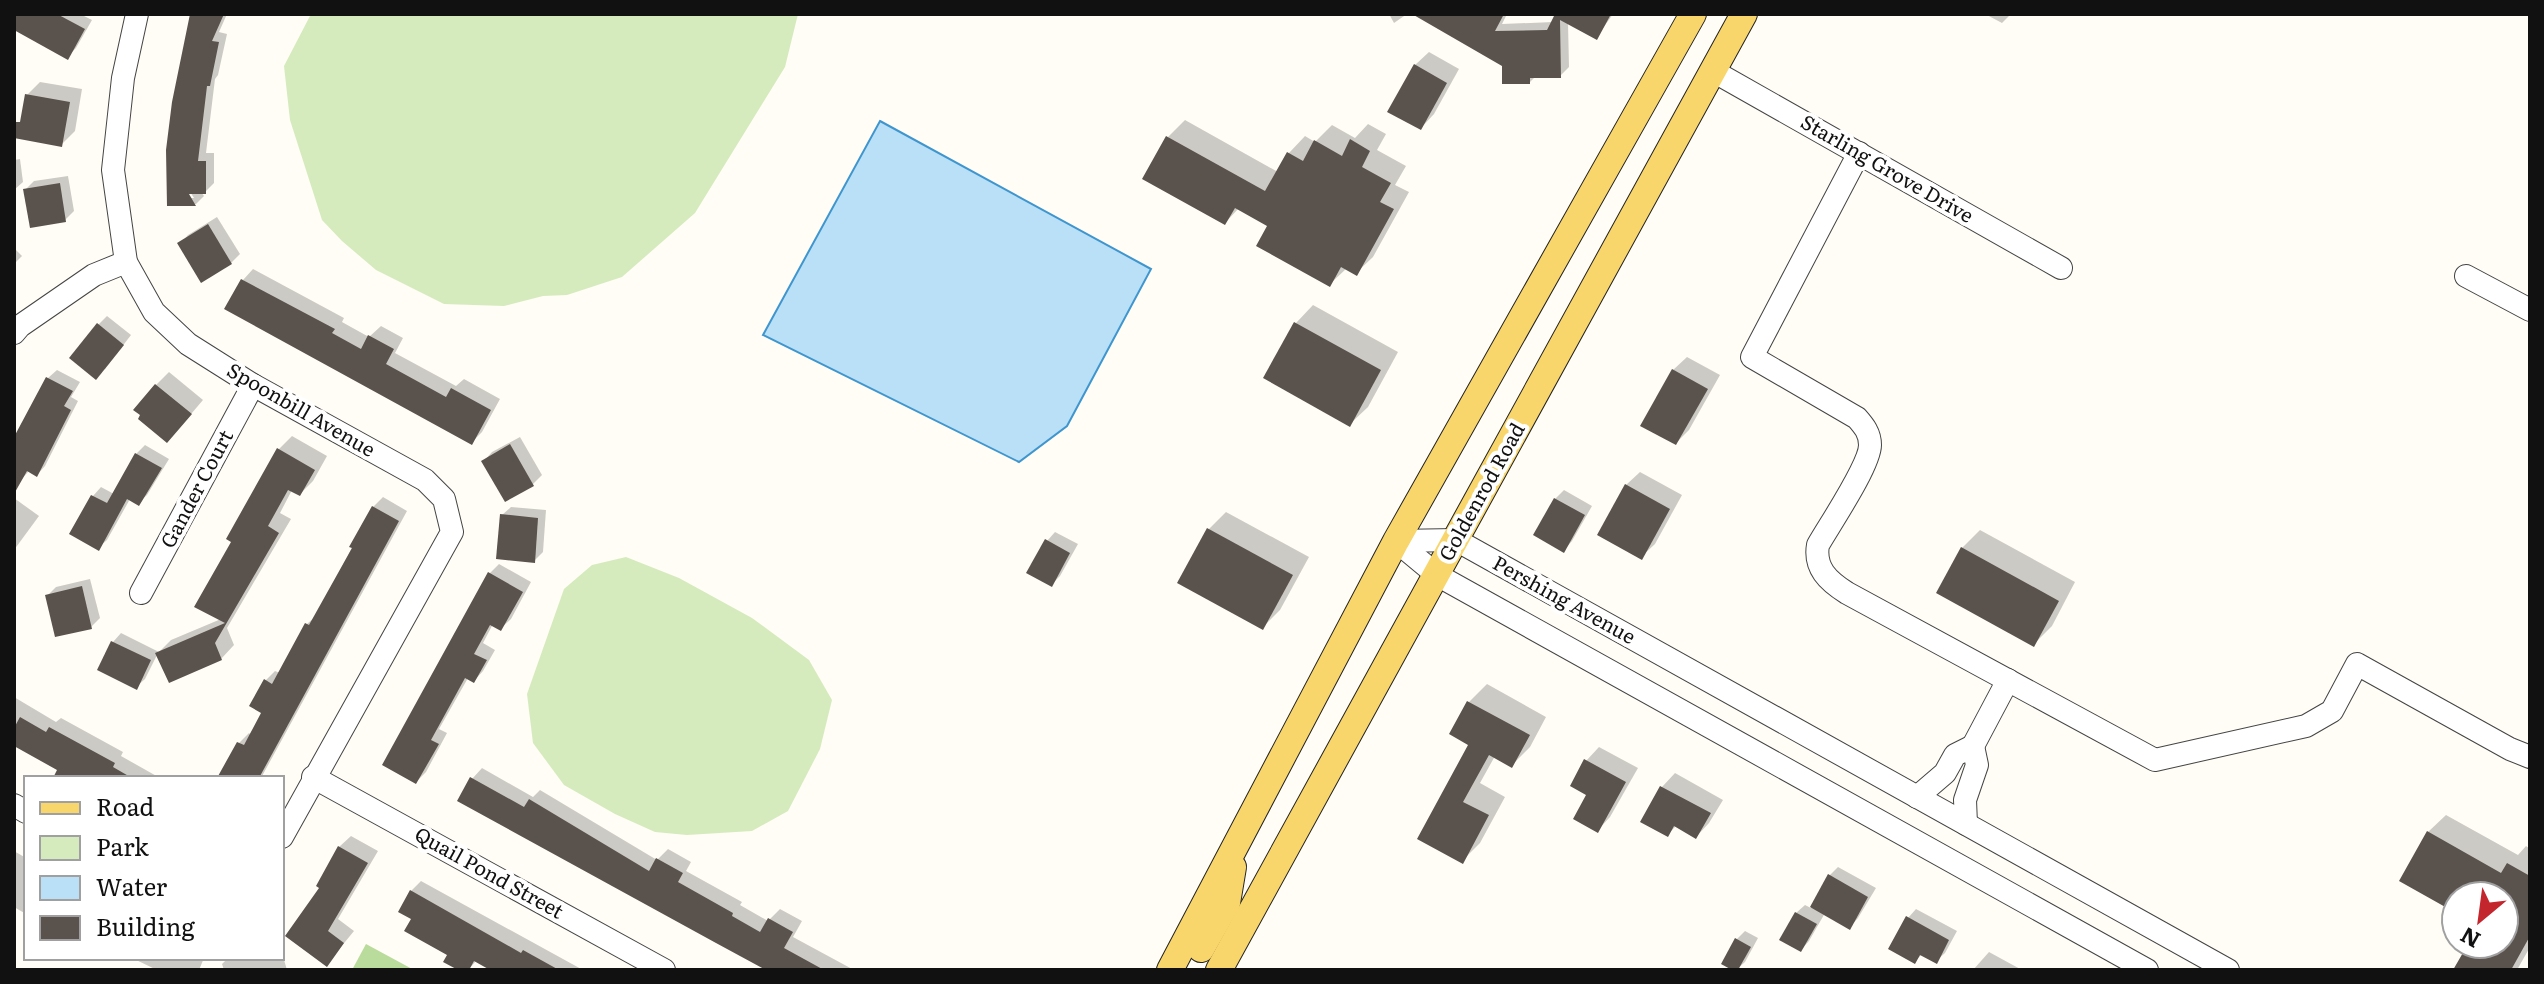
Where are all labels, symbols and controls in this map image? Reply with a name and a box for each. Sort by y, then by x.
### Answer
street label: Starling Grove Drive [1796,106,1980,229]
street label: Spoonbill Avenue [222,354,382,463]
street label: Goldenrod Road [1430,416,1531,566]
street label: Gander Court [151,424,239,553]
street label: Pershing Avenue [1488,547,1642,650]
legend [24,776,284,960]
text: Road [96,788,155,823]
street label: Quail Pond Street [410,818,570,925]
text: Park [96,828,149,863]
text: Water [96,868,168,903]
north arrow [2440,880,2520,960]
text: Building [96,908,195,943]
text: N [2454,920,2486,958]

